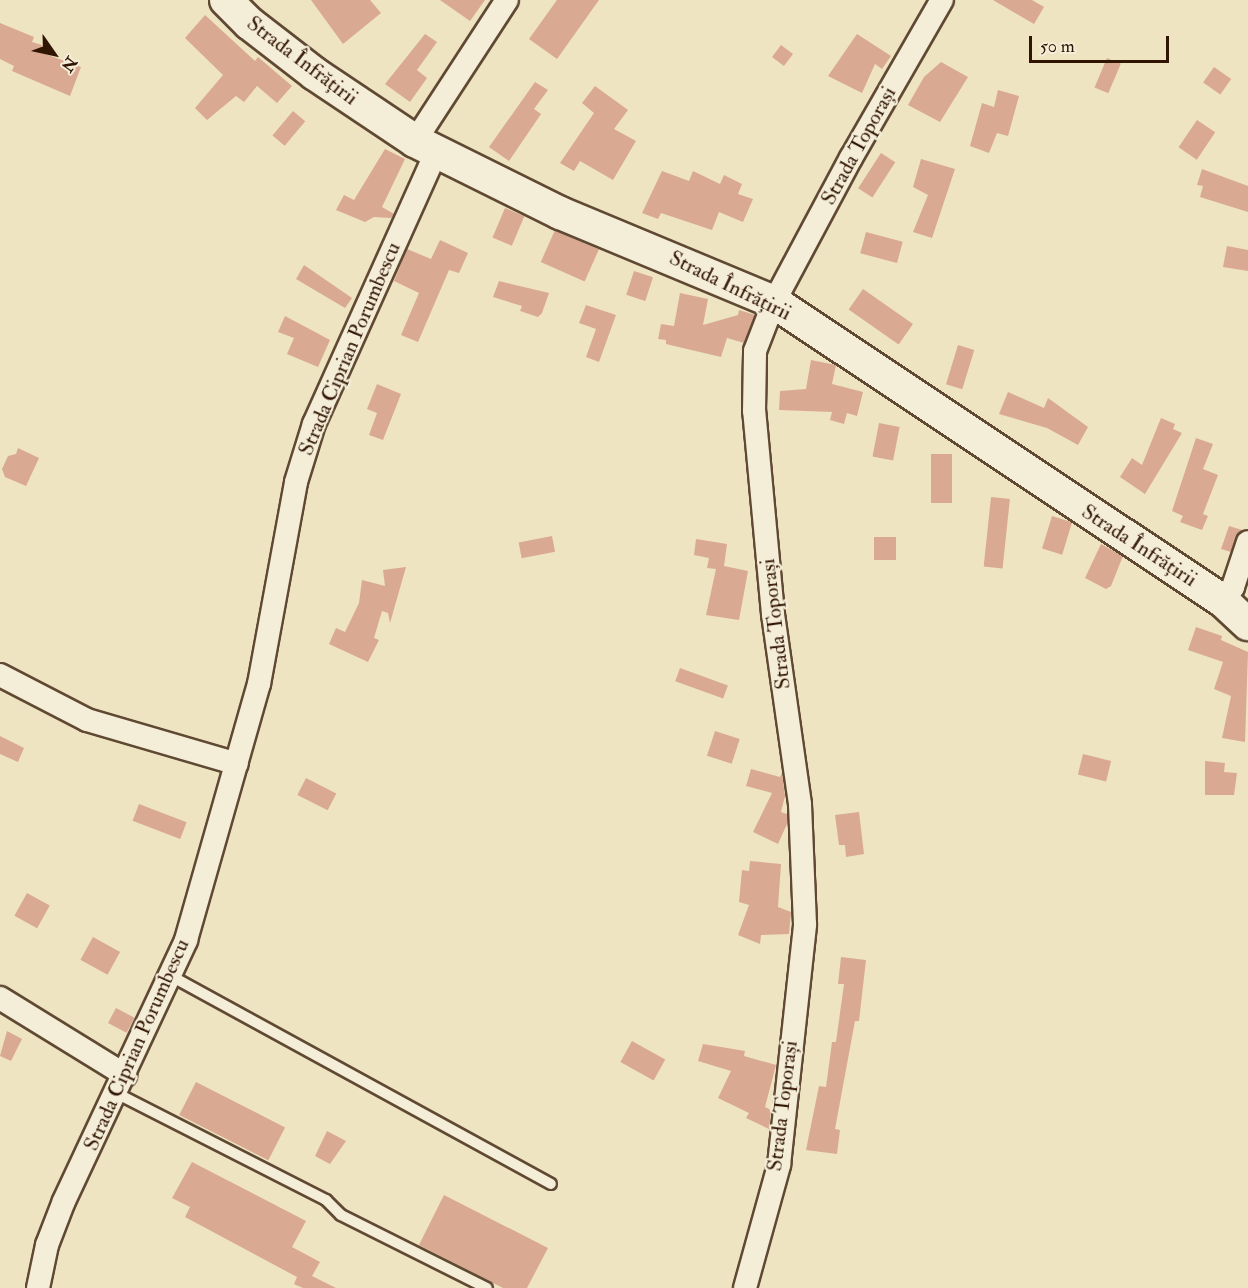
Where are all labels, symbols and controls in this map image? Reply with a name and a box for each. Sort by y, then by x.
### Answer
street label: Strada Înfrățirii [242,11,362,111]
north arrow [24,24,84,84]
scale bar [1032,24,1172,62]
text: 50 m [1040,35,1075,58]
text: N [57,53,81,76]
street label: Strada Toporași [816,82,902,210]
street label: Strada Ciprian Porumbescu [294,239,406,459]
street label: Strada Înfrățirii [665,246,795,326]
street label: Strada Înfrățirii [1077,499,1201,593]
street label: Strada Toporași [755,557,797,691]
street label: Strada Ciprian Porumbescu [79,935,195,1155]
street label: Strada Toporași [762,1039,804,1173]

